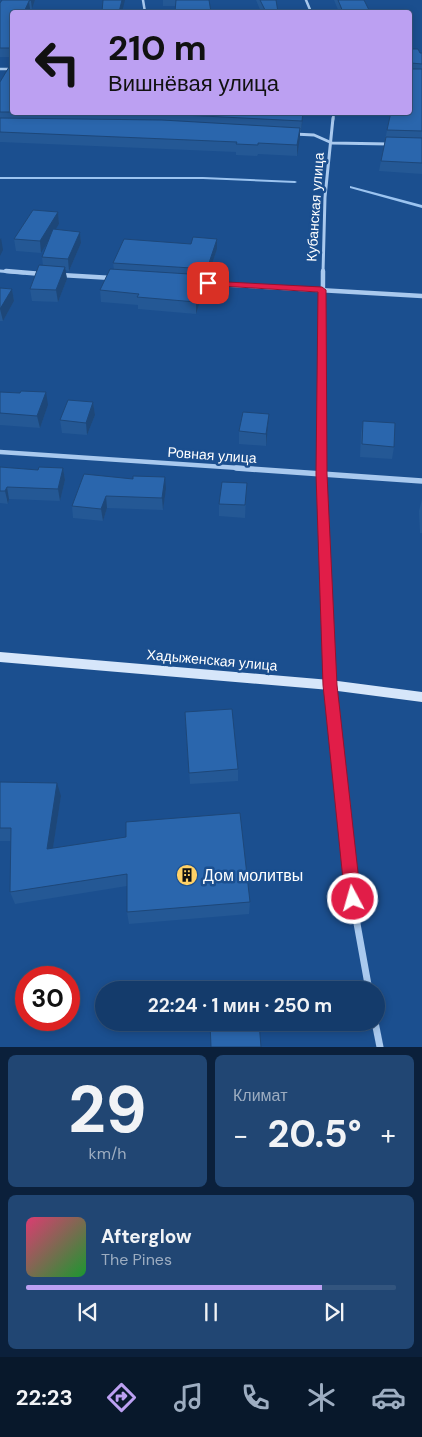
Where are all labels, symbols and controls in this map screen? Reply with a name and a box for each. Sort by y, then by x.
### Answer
text: 210 m [108,25,207,71]
icon: left [25,30,90,95]
text: Вишнёвая улица [108,69,279,98]
street label: Кубанская улица [302,152,328,262]
pin [187,262,229,304]
icon: arrive [194,269,222,297]
street label: Ровная улица [167,443,257,467]
street label: Хадыженская улица [146,645,278,675]
building icon: Дом молитвы [175,863,199,887]
place label: Дом молитвы [203,865,303,886]
position arrow [326,872,378,924]
speed limit sign: 30 [15,966,80,1031]
text: 22:24 · 1 мин · 250 m [148,993,332,1018]
text: 29 [68,1068,147,1152]
text: Климат [233,1085,287,1106]
text: 20.5° [267,1109,362,1159]
text: − [233,1117,248,1154]
text: + [381,1117,396,1154]
text: km/h [89,1143,126,1164]
text: Afterglow [101,1224,192,1249]
text: The Pines [101,1249,172,1270]
icon: previous [74,1298,102,1326]
icon: pause [197,1298,225,1326]
icon: next [320,1298,348,1326]
icon: directions [104,1380,139,1415]
icon: music [171,1380,206,1415]
icon: phone [238,1380,273,1415]
icon: climate [304,1380,339,1415]
icon: car [371,1380,406,1415]
text: 22:23 [16,1383,73,1412]

